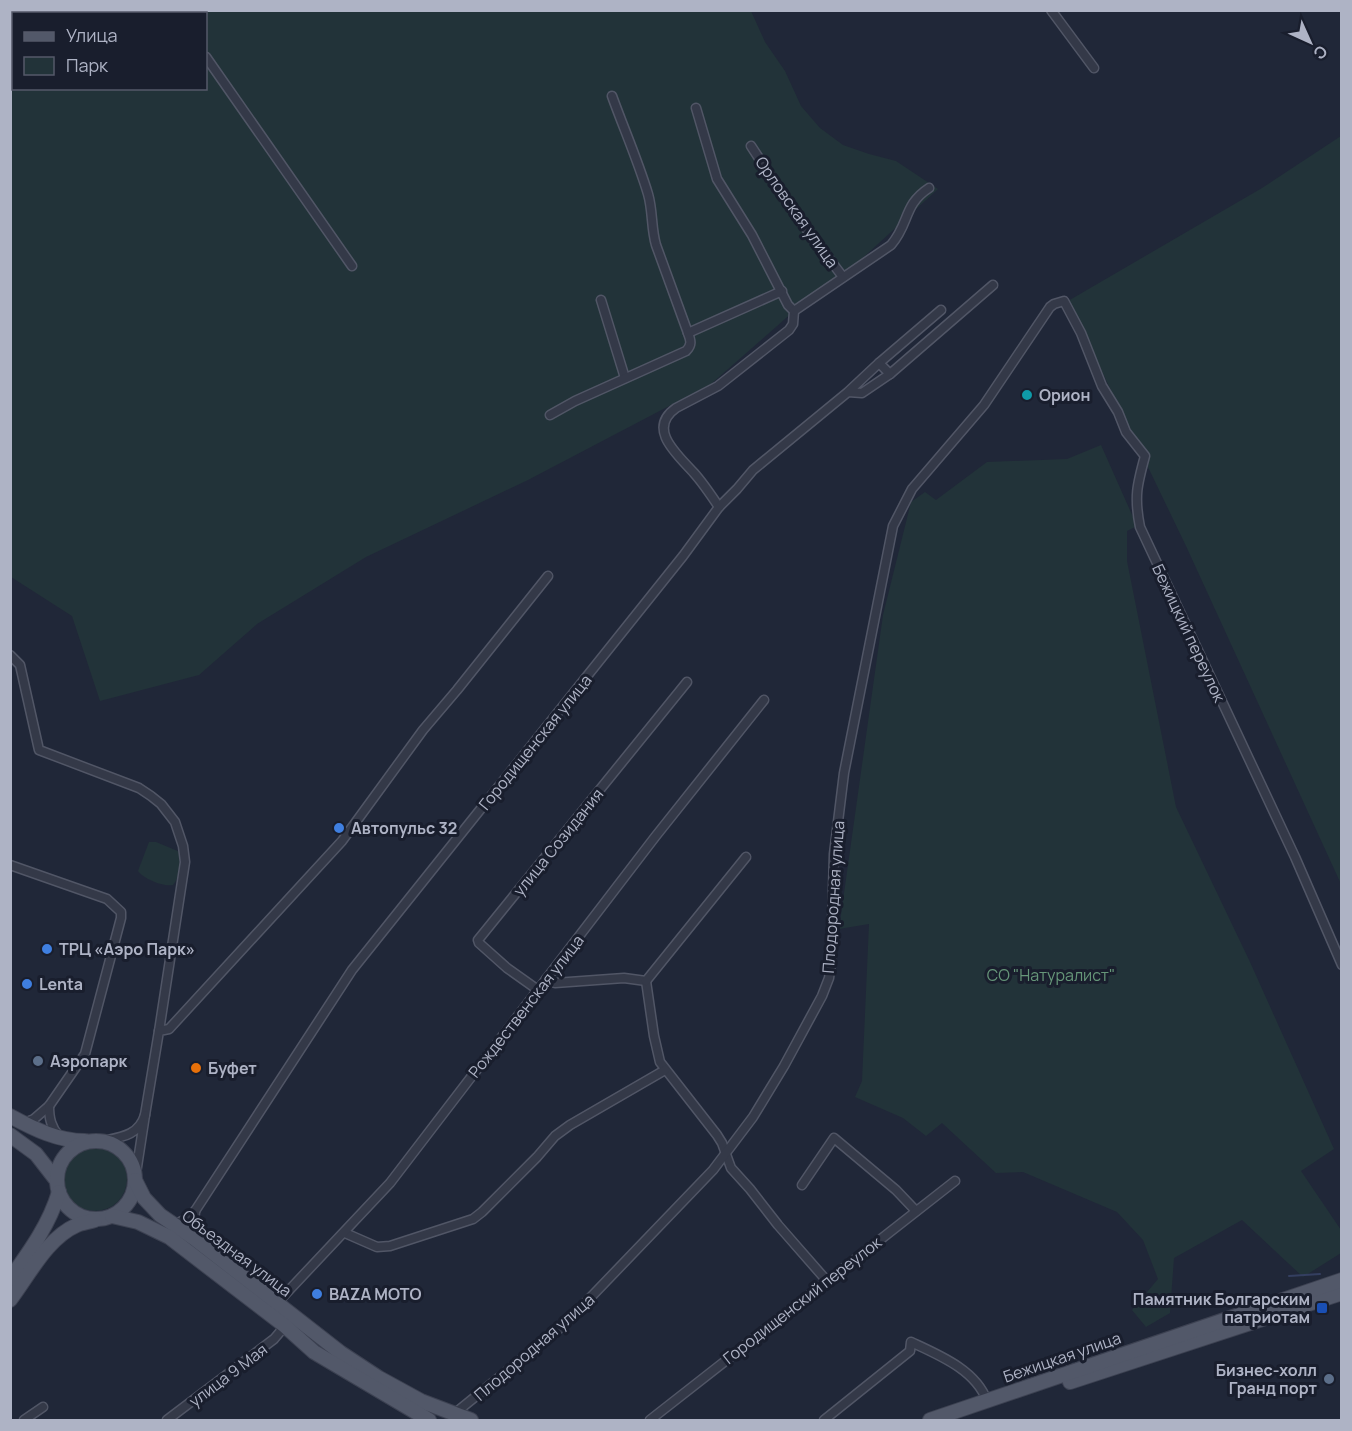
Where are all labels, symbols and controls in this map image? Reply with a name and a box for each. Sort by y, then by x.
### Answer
legend [12,12,207,90]
north arrow [1280,12,1340,72]
text: Улица [66,23,118,47]
text: С [1309,41,1333,65]
text: Парк [66,53,109,77]
street label: Орловская улица [750,152,844,272]
place label: Орион [1039,384,1090,406]
marker: Орион [1020,388,1034,402]
street label: Бежицкий переулок [1147,560,1231,707]
street label: Городищенская улица [473,670,597,814]
street label: улица Созидания [508,784,608,900]
place label: Автопульс 32 [351,817,457,839]
street label: Плодородная улица [817,820,849,974]
marker: Автопульс 32 [332,821,346,835]
street label: Рождественская улица [463,930,589,1082]
place label: ТРЦ «Аэро Парк» [59,938,195,960]
marker: ТРЦ «Аэро Парк» [40,942,54,956]
park label: СО "Натуралист" [987,964,1115,986]
place label: Lenta [39,973,83,995]
marker: Lenta [20,977,34,991]
place label: Аэропарк [50,1050,127,1072]
marker: Аэропарк [31,1054,45,1068]
place label: Буфет [208,1057,257,1079]
marker: Буфет [189,1061,203,1075]
street label: Объездная улица [178,1204,296,1302]
street label: Городищенский переулок [718,1231,887,1369]
place label: BAZA MOTO [329,1283,421,1305]
marker: BAZA MOTO [310,1287,324,1301]
place label: Памятник Болгарским патриотам [1133,1288,1310,1328]
street label: Плодородная улица [469,1289,599,1405]
marker: Памятник Болгарским патриотам [1315,1301,1329,1315]
street label: Бежицкая улица [1000,1327,1124,1387]
street label: улица 9 Мая [184,1338,272,1412]
place label: Бизнес-холл Гранд порт [1216,1359,1317,1399]
marker: Бизнес-холл Гранд порт [1322,1372,1336,1386]

